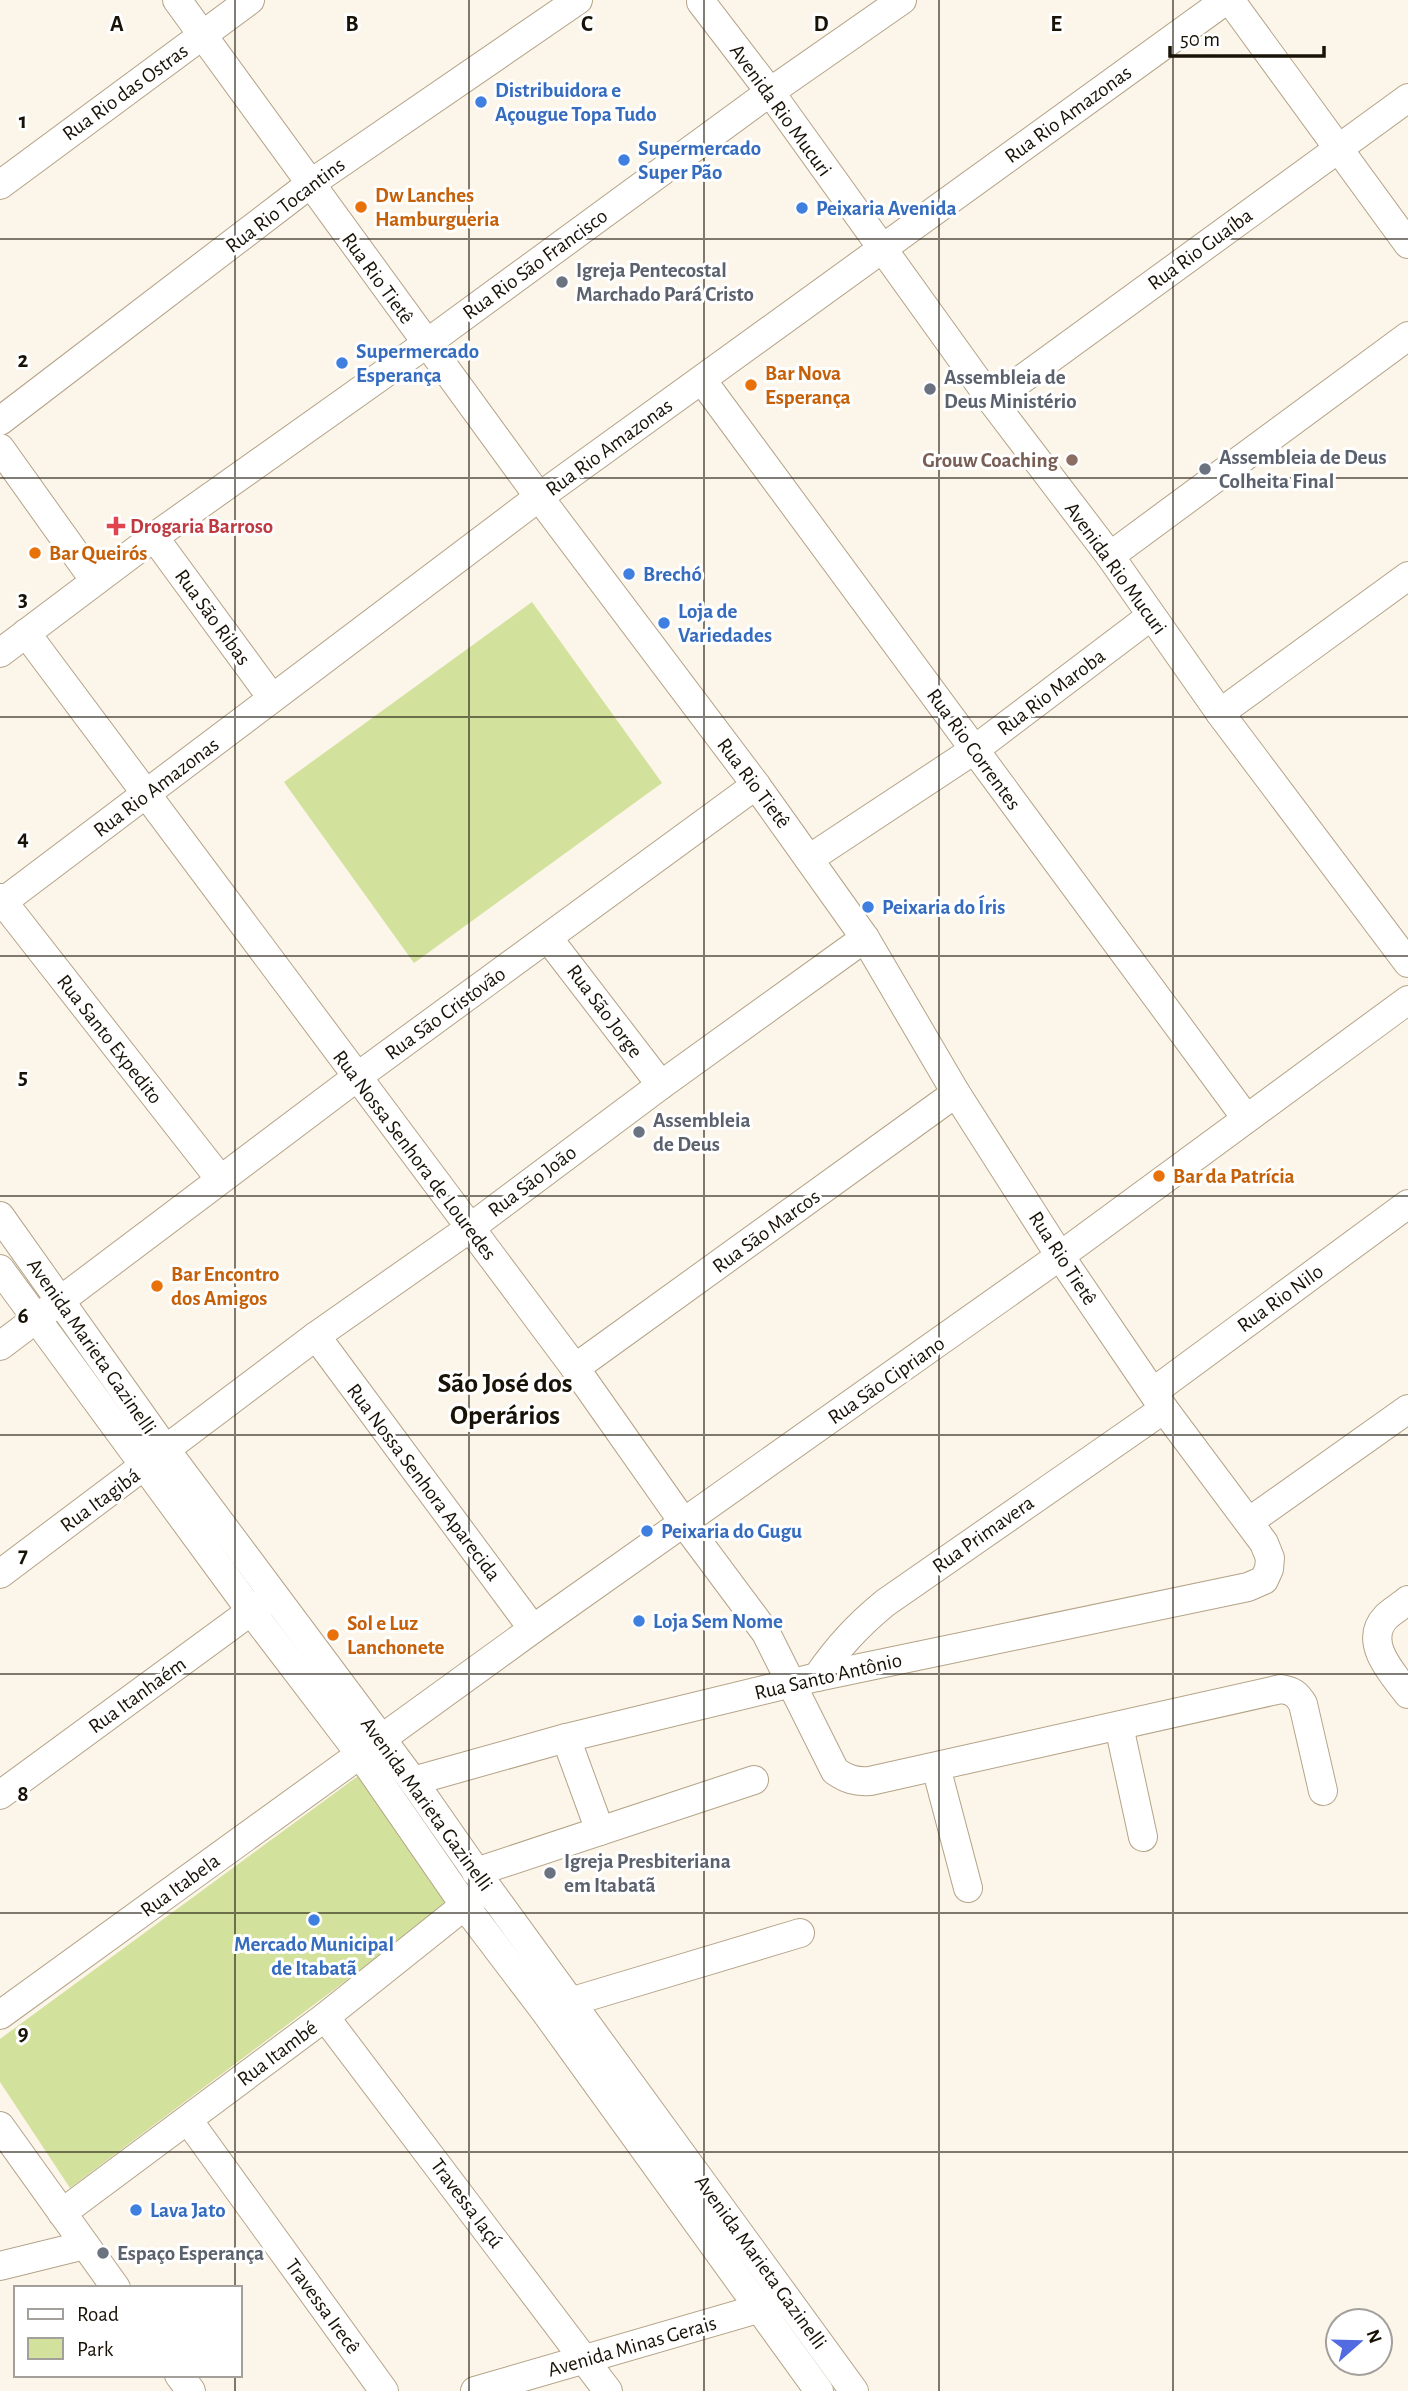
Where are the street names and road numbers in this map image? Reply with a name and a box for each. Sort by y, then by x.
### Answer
street label: Rua Rio das Ostras [59,40,192,145]
street label: Avenida Rio Mucuri [726,40,835,180]
street label: Rua Rio Amazonas [1001,62,1135,167]
street label: Rua Rio Tocantins [222,154,349,257]
street label: Rua Rio Guaíba [1144,204,1257,294]
street label: Rua Rio São Francisco [459,205,612,324]
street label: Rua Rio Tietê [338,229,417,328]
street label: Rua Rio Amazonas [542,395,676,500]
street label: Avenida Rio Mucuri [1061,498,1170,638]
street label: Rua São Ribas [171,565,254,669]
street label: Rua Rio Maroba [993,645,1109,740]
street label: Rua Rio Correntes [923,685,1024,814]
street label: Rua Rio Amazonas [90,734,223,841]
street label: Rua Rio Tietê [713,734,794,832]
street label: Rua São Jorge [563,961,646,1062]
street label: Rua São Cristovão [381,963,509,1064]
street label: Rua Santo Expedito [53,971,166,1108]
street label: Rua Nossa Senhora de Louredes [329,1046,500,1264]
street label: Rua São João [484,1142,580,1221]
street label: Rua São Marcos [709,1186,824,1277]
street label: Rua Rio Tietê [1025,1208,1100,1309]
street label: Avenida Marieta Gazinelli [23,1255,160,1438]
street label: Rua Rio Nilo [1233,1260,1327,1336]
street label: Rua São Cipriano [824,1333,948,1428]
street label: Rua Nossa Senhora Aparecida [343,1380,505,1585]
street label: Rua Itagibá [57,1464,144,1536]
street label: Rua Primavera [929,1492,1038,1577]
street label: Rua Santo Antônio [752,1649,904,1704]
street label: Rua Itanhaém [85,1653,190,1738]
street label: Avenida Marieta Gazinelli [357,1714,497,1895]
street label: Rua Itabela [137,1850,224,1921]
street label: Rua Itambé [233,2017,321,2090]
street label: Travessa Iaçú [426,2155,507,2252]
street label: Avenida Marieta Gazinelli [691,2172,831,2353]
street label: Travessa Irecê [281,2255,364,2358]
street label: Avenida Minas Gerais [545,2312,719,2381]

